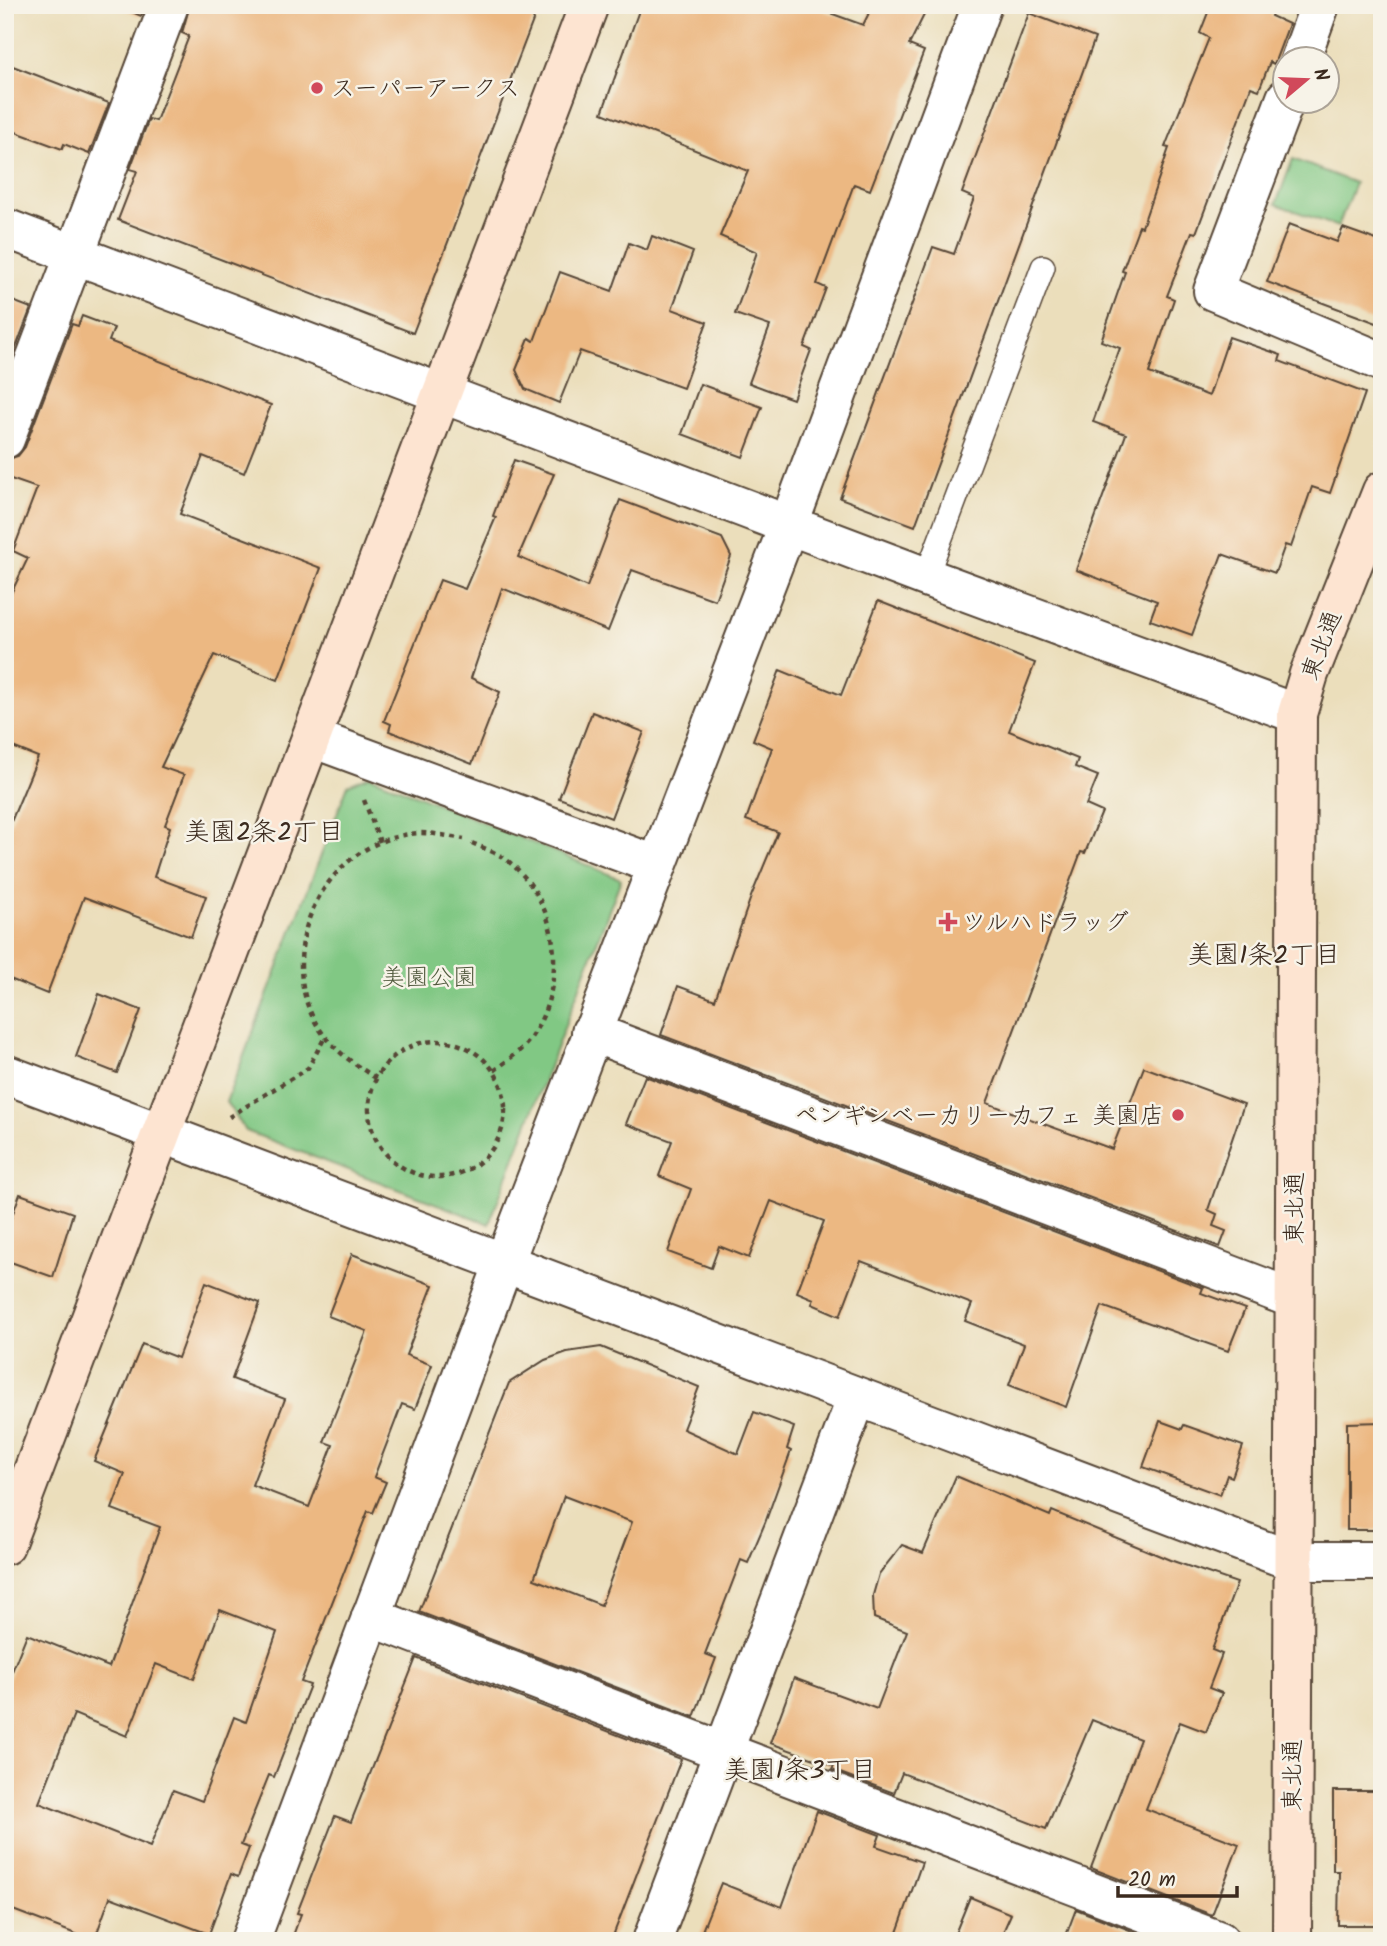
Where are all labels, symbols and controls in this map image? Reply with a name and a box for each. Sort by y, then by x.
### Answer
north arrow [1272,46,1342,116]
text: N [1304,65,1336,86]
place label: スーパーアークス [331,70,520,109]
marker: スーパーアークス [309,80,325,96]
street label: 東北通 [1291,605,1354,686]
district label: 美園2条2丁目 [184,812,344,854]
place label: ツルハドラッグ [962,904,1129,943]
marker: ツルハドラッグ [940,914,956,930]
district label: 美園1条2丁目 [1187,935,1341,977]
park label: 美園公園 [381,959,477,998]
place label: ペンギンベーカリーカフェ 美園店 [794,1097,1164,1136]
marker: ペンギンベーカリーカフェ 美園店 [1170,1107,1186,1123]
street label: 東北通 [1276,1172,1315,1244]
street label: 東北通 [1274,1739,1313,1811]
district label: 美園1条3丁目 [723,1750,877,1792]
scale bar [1118,1855,1236,1899]
text: 20 m [1128,1864,1176,1897]

